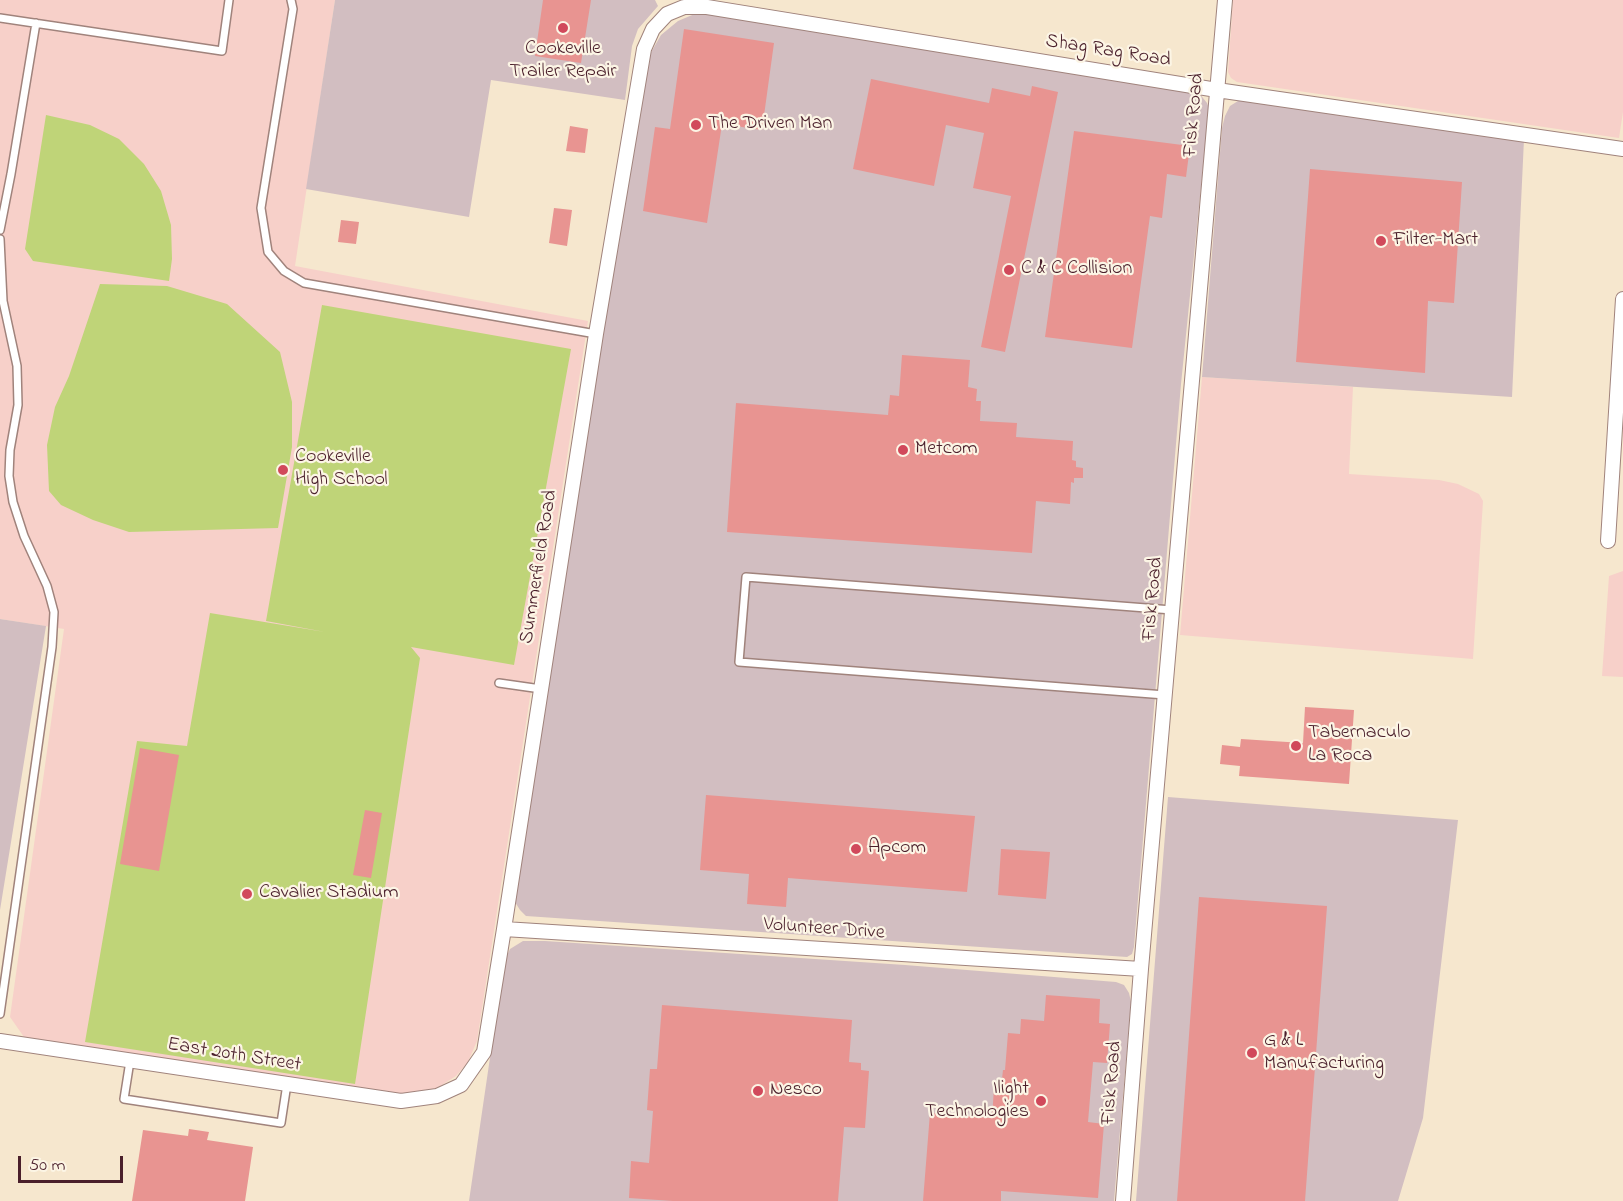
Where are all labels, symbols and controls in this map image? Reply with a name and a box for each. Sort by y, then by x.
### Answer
marker: Cookeville Trailer Repair [556,21,570,35]
street label: Shag Rag Road [1044,30,1172,74]
place label: Cookeville Trailer Repair [509,38,617,85]
street label: Fisk Road [1179,72,1211,158]
place label: The Driven Man [708,113,832,137]
marker: The Driven Man [689,118,703,132]
place label: Filter-Mart [1393,229,1478,253]
marker: Filter-Mart [1374,234,1388,248]
place label: C & C Collision [1021,258,1132,282]
marker: C & C Collision [1002,263,1016,277]
place label: Metcom [915,438,978,462]
marker: Metcom [896,443,910,457]
place label: Cookeville High School [295,446,388,493]
marker: Cookeville High School [276,463,290,477]
street label: Summerfield Road [516,488,564,646]
street label: Fisk Road [1138,556,1170,642]
place label: Tabernaculo La Roca [1308,722,1411,769]
marker: Tabernaculo La Roca [1289,739,1303,753]
place label: Apcom [868,837,926,861]
marker: Apcom [849,842,863,856]
place label: Cavalier Stadium [259,882,399,906]
marker: Cavalier Stadium [240,887,254,901]
street label: Volunteer Drive [763,914,885,946]
place label: G & L Manufacturing [1264,1030,1384,1077]
street label: East 20th Street [165,1034,303,1078]
street label: Fisk Road [1097,1040,1129,1126]
marker: G & L Manufacturing [1245,1046,1259,1060]
place label: Ilight Technologies [925,1078,1029,1125]
place label: Nesco [770,1079,822,1103]
marker: Nesco [751,1084,765,1098]
marker: Ilight Technologies [1034,1094,1048,1108]
scale bar [21,1144,126,1182]
text: 50 m [29,1153,66,1179]

